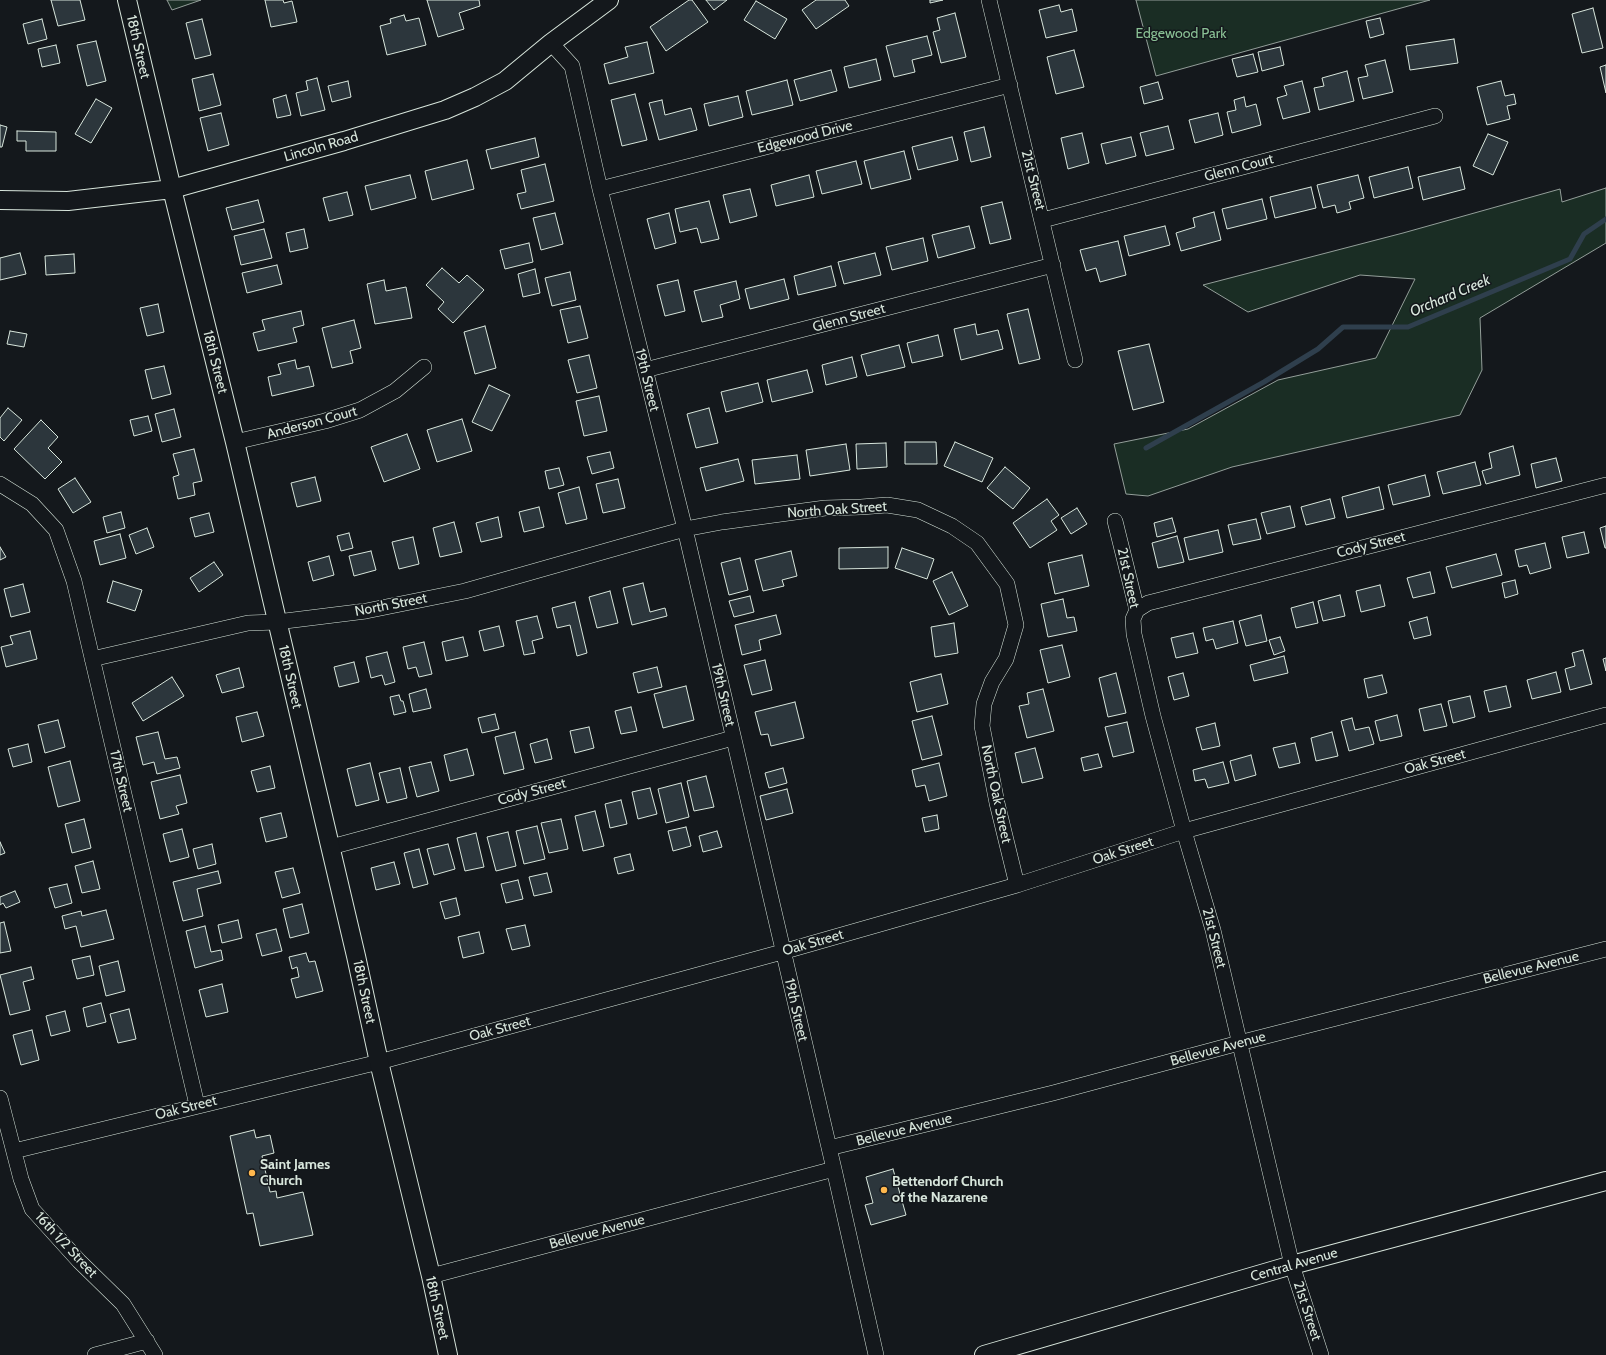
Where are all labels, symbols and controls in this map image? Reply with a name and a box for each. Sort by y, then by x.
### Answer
street label: 18th Street [123,14,153,80]
park label: Edgewood Park [1135,26,1227,42]
street label: Edgewood Drive [756,117,854,157]
street label: Lincoln Road [282,128,360,166]
street label: 21st Street [1017,148,1049,212]
street label: Glenn Court [1202,151,1276,185]
water label: Orchard Creek [1407,271,1493,321]
street label: Glenn Street [811,300,887,336]
street label: 18th Street [199,329,231,395]
street label: 19th Street [631,347,663,413]
street label: Anderson Court [265,403,359,443]
street label: North Oak Street [787,498,887,522]
street label: Cody Street [1335,528,1407,562]
street label: 21st Street [1113,546,1143,610]
street label: North Street [353,590,429,620]
street label: 18th Street [275,644,305,710]
street label: 19th Street [708,662,738,728]
street label: North Oak Street [977,743,1015,845]
street label: Oak Street [1403,746,1467,778]
street label: 17th Street [106,748,136,814]
street label: Cody Street [496,775,568,809]
street label: Oak Street [1091,833,1155,869]
street label: 21st Street [1198,906,1230,970]
street label: Oak Street [781,926,845,960]
street label: Bellevue Avenue [1481,948,1581,988]
street label: 18th Street [349,959,379,1025]
street label: 19th Street [781,977,811,1043]
street label: Oak Street [468,1013,532,1045]
street label: Bellevue Avenue [1168,1028,1268,1070]
street label: Oak Street [154,1092,218,1124]
street label: Bellevue Avenue [854,1110,954,1150]
place label: Saint James Church [260,1157,330,1190]
marker: Saint James Church [247,1168,257,1178]
place label: Bettendorf Church of the Nazarene [892,1174,1004,1206]
marker: Bettendorf Church of the Nazarene [879,1185,889,1195]
street label: 16th 1/2 Street [31,1209,101,1281]
street label: Bellevue Avenue [547,1211,647,1253]
street label: Central Avenue [1248,1245,1340,1285]
street label: 18th Street [422,1275,452,1341]
street label: 21st Street [1290,1279,1324,1343]

